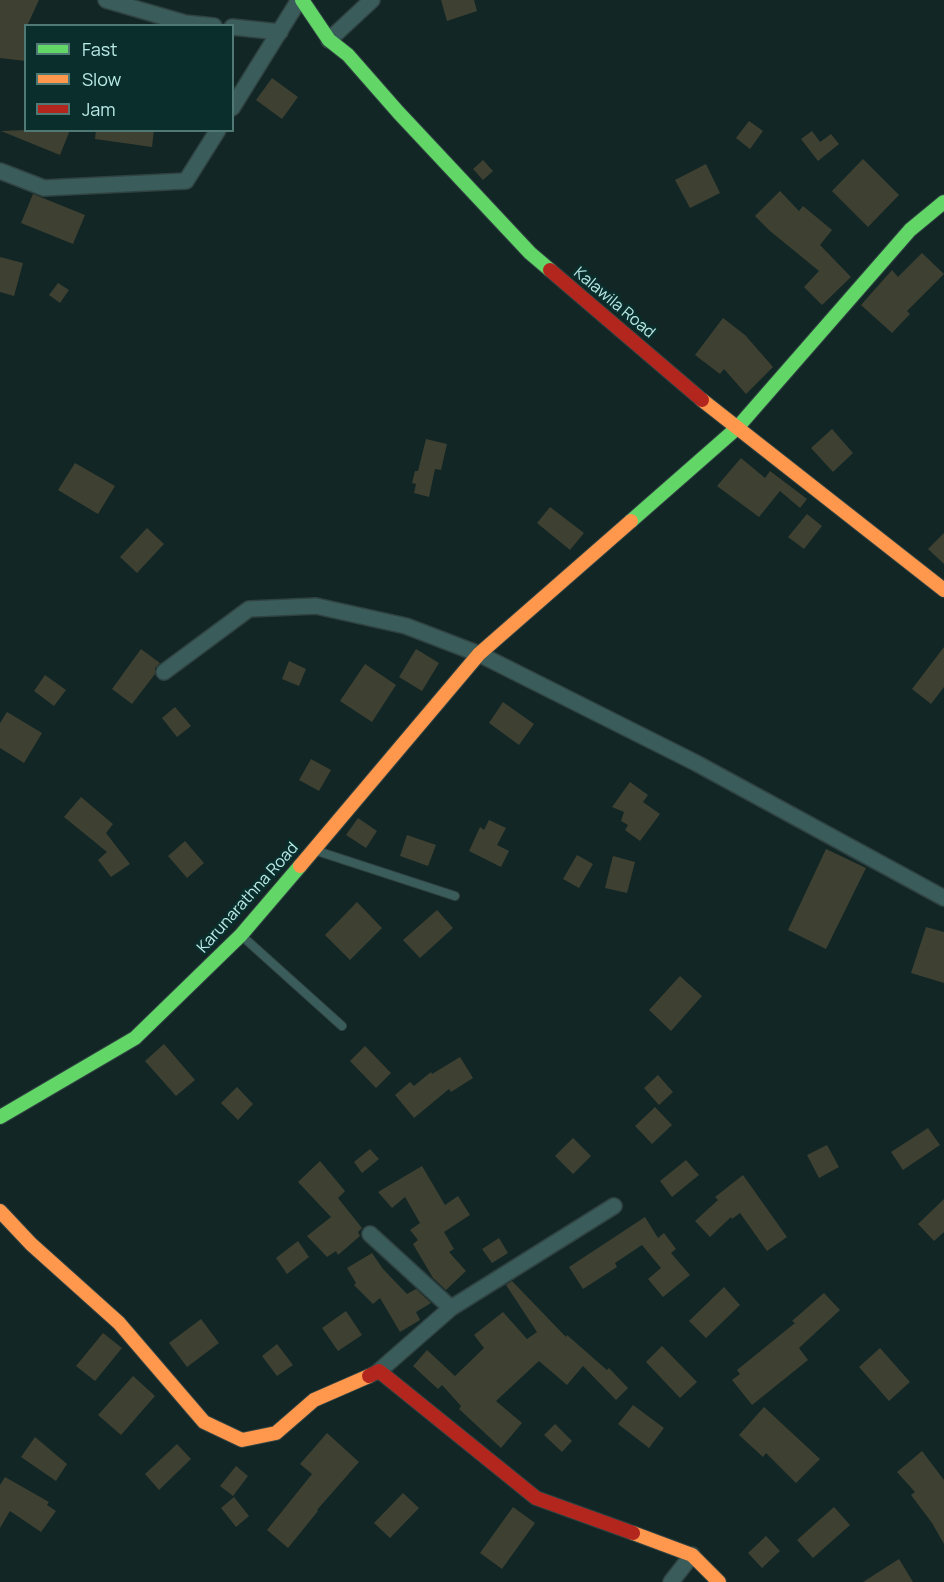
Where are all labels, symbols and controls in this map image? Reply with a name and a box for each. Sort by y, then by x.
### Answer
legend [24,24,234,132]
text: Fast [82,37,117,61]
text: Slow [82,67,121,91]
text: Jam [82,97,116,121]
street label: Kalawila Road [569,263,659,343]
street label: Karunarathna Road [193,839,303,957]

